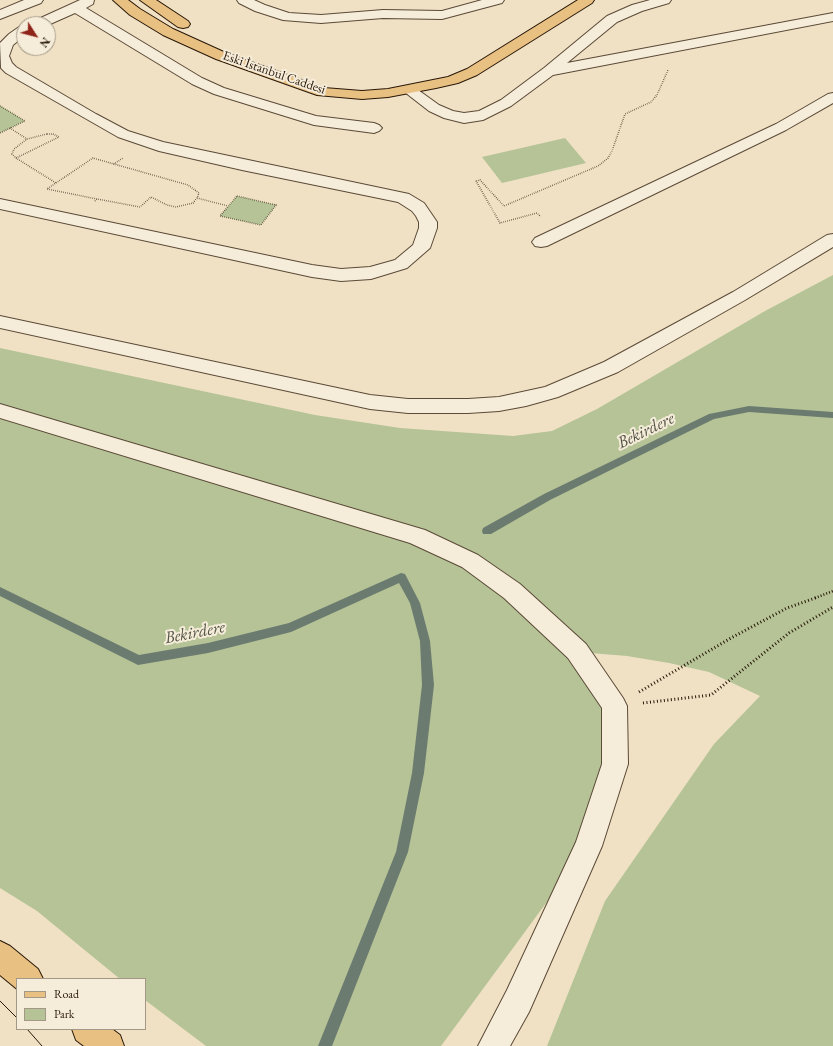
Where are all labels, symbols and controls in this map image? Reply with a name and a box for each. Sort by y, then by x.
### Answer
north arrow [16,16,56,56]
text: N [37,35,53,50]
street label: Eski İstanbul Caddesi [221,48,327,98]
water label: Bekirdere [614,409,678,453]
water label: Bekirdere [163,617,227,649]
legend [16,978,146,1030]
text: Road [54,986,79,1002]
text: Park [54,1006,74,1022]

